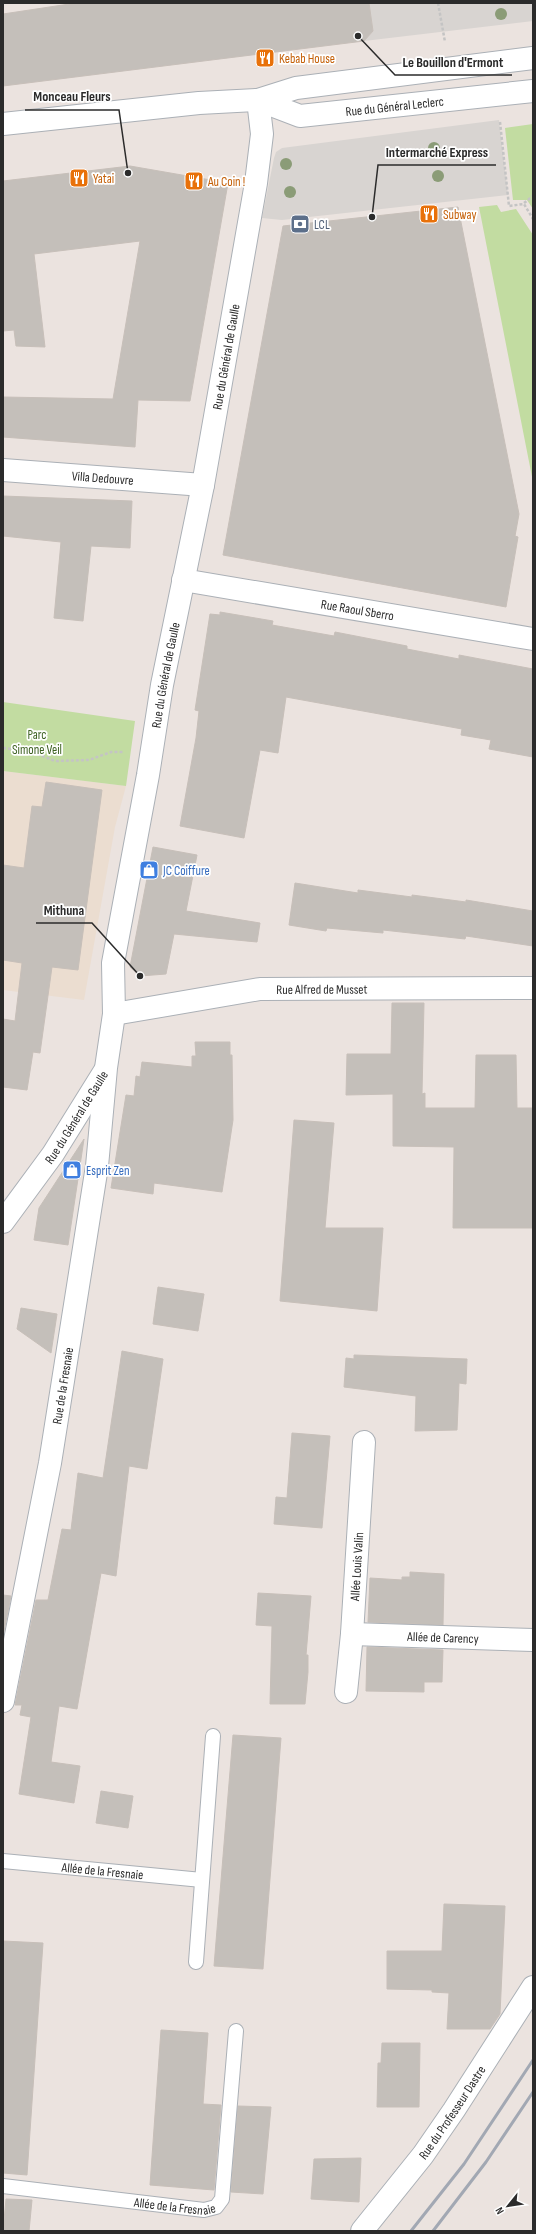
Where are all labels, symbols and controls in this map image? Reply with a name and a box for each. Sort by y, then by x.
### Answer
restaurant icon: Kebab House [254,47,276,69]
callout: Le Bouillon d'Ermont [395,49,512,75]
place label: Kebab House [279,51,335,67]
text: Le Bouillon d'Ermont [403,54,504,71]
callout: Monceau Fleurs [25,84,119,110]
text: Monceau Fleurs [33,88,111,105]
street label: Rue du Général Leclerc [345,94,445,120]
callout: Intermarché Express [378,139,496,165]
text: Intermarché Express [386,144,488,161]
restaurant icon: Yatai [68,167,90,189]
restaurant icon: Au Coin ! [183,170,205,192]
place label: Yatai [93,171,114,187]
place label: Au Coin ! [207,174,245,190]
restaurant icon: Subway [418,203,440,225]
place label: Subway [443,207,476,223]
bank icon: LCL [289,213,311,235]
place label: LCL [314,217,330,233]
street label: Rue du Général de Gaulle [209,303,244,411]
street label: Villa Dedouvre [71,468,134,489]
street label: Rue Raoul Sberro [320,596,395,624]
street label: Rue du Général de Gaulle [148,621,184,729]
park label: Parc Simone Veil [12,727,62,758]
shop icon: JC Coiffure [138,859,160,881]
place label: JC Coiffure [162,863,210,879]
callout: Mithuna [36,897,92,923]
text: Mithuna [44,902,85,919]
street label: Rue Alfred de Musset [276,982,368,998]
street label: Rue du Général de Gaulle [41,1068,112,1167]
shop icon: Esprit Zen [61,1159,83,1181]
place label: Esprit Zen [86,1163,130,1179]
street label: Rue de la Fresnaie [49,1346,77,1425]
street label: Allée Louis Valin [347,1532,367,1602]
street label: Allée de Carency [406,1629,479,1647]
street label: Allée de la Fresnaie [60,1860,144,1883]
street label: Rue du Professeur Dastre [416,2063,489,2163]
north arrow [488,2186,528,2226]
street label: Allée de la Fresnaie [132,2195,217,2219]
text: N [493,2205,507,2217]

